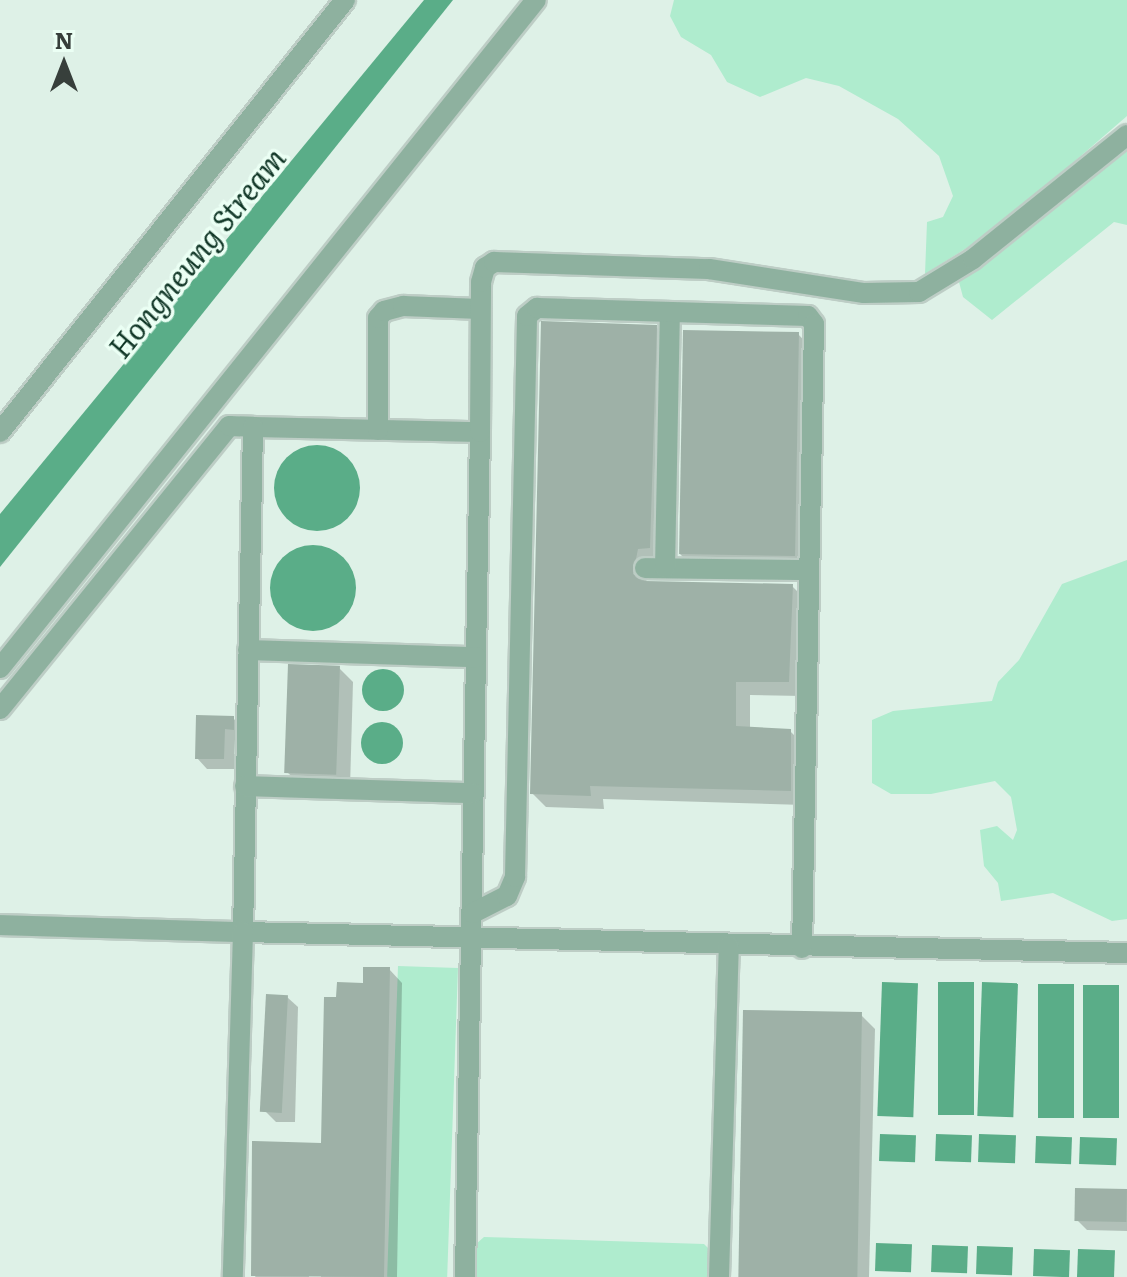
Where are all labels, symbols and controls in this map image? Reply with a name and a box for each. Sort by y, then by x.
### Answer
text: N [55,23,73,56]
north arrow [24,24,104,104]
water label: Hongneung Stream [100,140,292,364]

